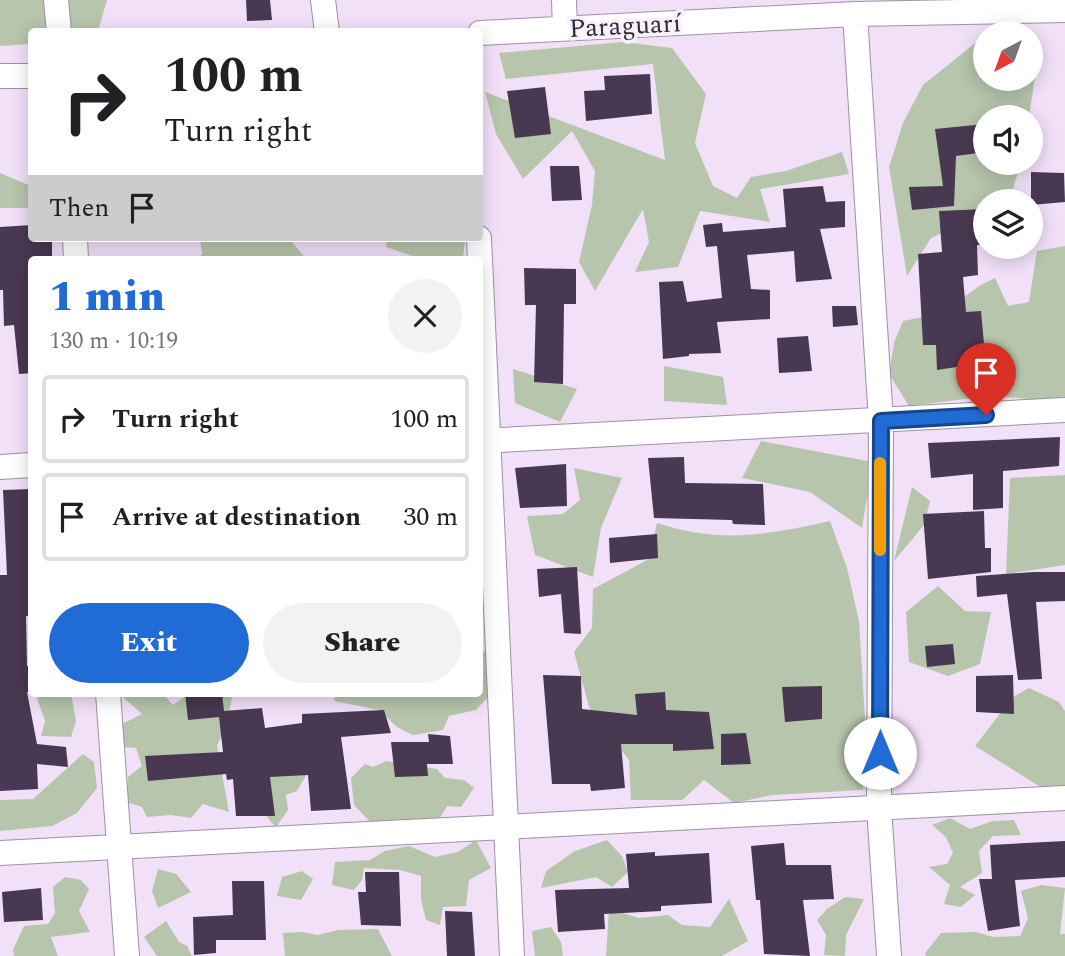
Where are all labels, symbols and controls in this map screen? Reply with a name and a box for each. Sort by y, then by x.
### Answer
street label: Paraguarí [568,3,684,49]
north arrow [973,21,1043,91]
map controls [973,21,1043,259]
text: 100 m [164,39,303,114]
icon: right [49,56,140,147]
button: sound [973,105,1043,175]
text: Turn right [164,107,312,156]
text: Then [49,188,109,228]
icon: arrive [123,189,161,227]
button: layers [973,189,1043,259]
text: 1 min [49,266,165,329]
button: close [388,279,462,353]
text: 130 m · 10:19 [49,324,178,359]
pin [956,343,1016,415]
icon: arrive [967,354,1005,392]
text: Turn right [112,399,239,439]
text: 100 m [390,399,458,439]
icon: right [53,400,91,438]
text: Arrive at destination [112,497,361,537]
text: 30 m [403,497,458,537]
icon: arrive [53,498,91,536]
button: Exit [49,603,249,683]
button: Share [263,603,462,683]
position arrow [843,716,917,790]

